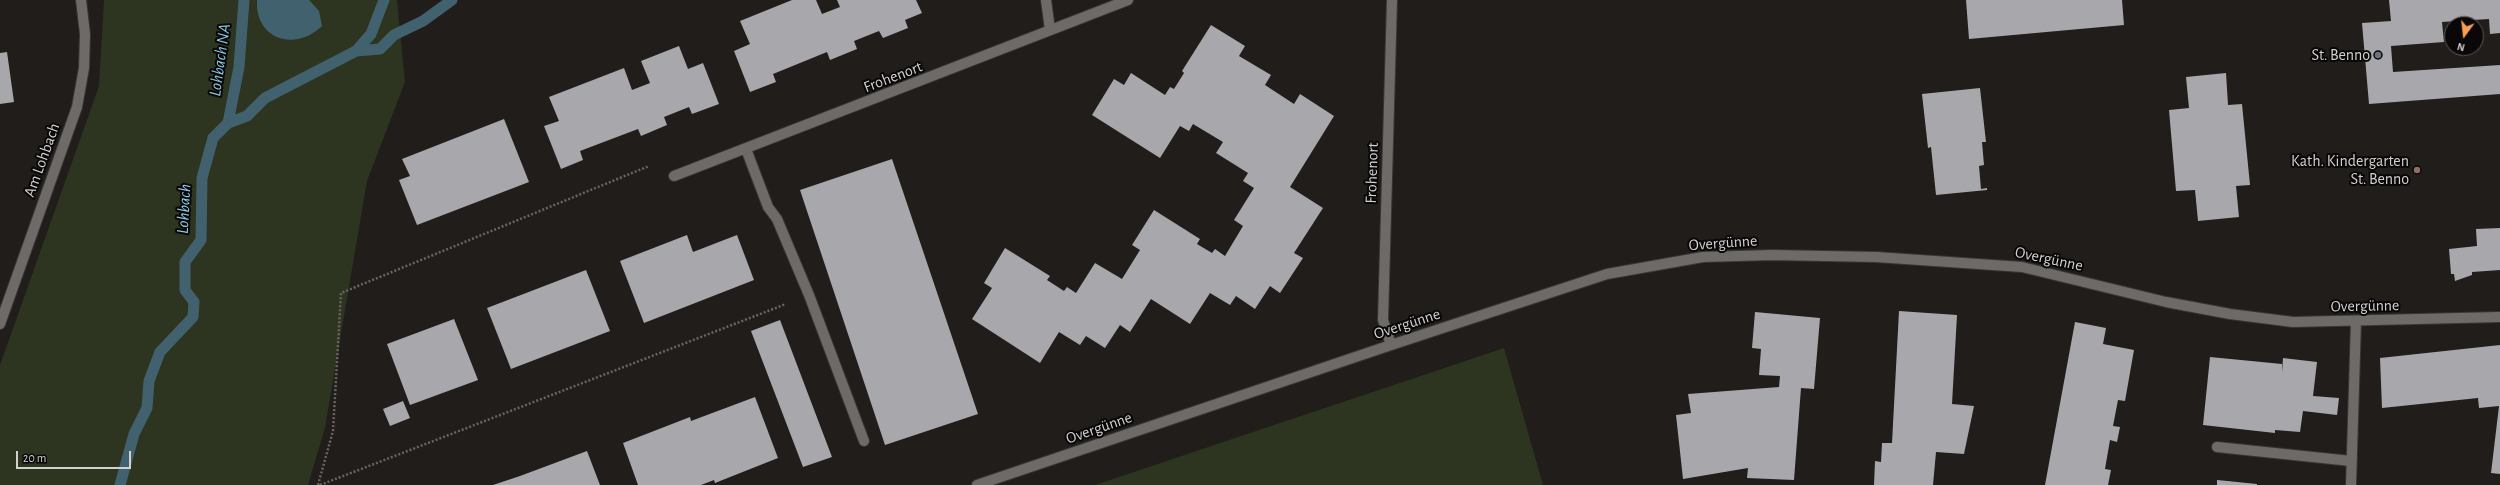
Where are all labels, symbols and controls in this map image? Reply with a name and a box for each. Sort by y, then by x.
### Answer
north arrow [2444,16,2484,56]
water label: Lohbach NA [205,22,235,98]
text: N [2456,41,2466,53]
place label: St. Benno [2312,45,2370,65]
marker: St. Benno [2373,50,2383,60]
street label: Frohenort [861,57,925,97]
street label: Am Lohbach [20,120,64,200]
street label: Frohenort [1361,142,1383,204]
place label: Kath. Kindergarten St. Benno [2291,151,2409,189]
marker: Kath. Kindergarten St. Benno [2412,165,2422,175]
water label: Lohbach [173,183,195,235]
street label: Overgünne [1688,231,1758,255]
street label: Overgünne [2013,242,2085,276]
street label: Overgünne [2330,296,2400,316]
street label: Overgünne [1371,304,1443,344]
street label: Overgünne [1063,408,1135,448]
scale bar [18,443,133,469]
text: 20 m [23,452,46,464]

